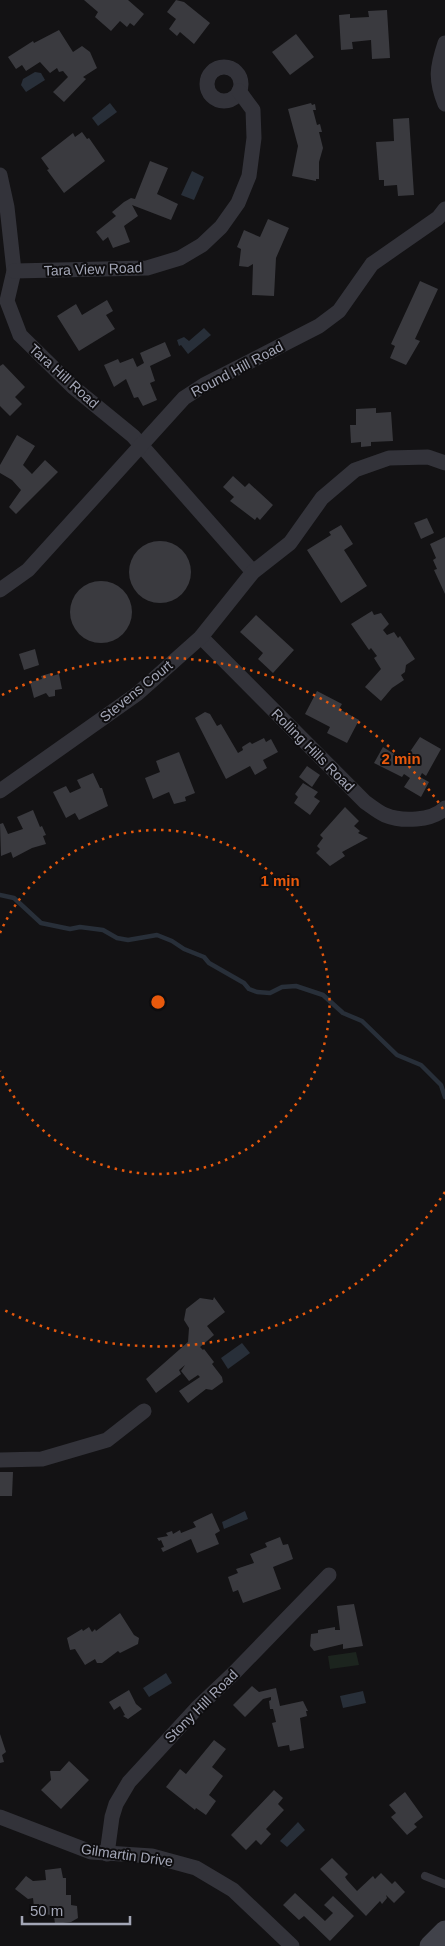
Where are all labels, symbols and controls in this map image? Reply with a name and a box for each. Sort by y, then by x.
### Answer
street label: Tara View Road [43,259,143,279]
street label: Round Hill Road [188,338,286,400]
street label: Tara Hill Road [26,341,102,411]
street label: Stevens Court [96,657,176,725]
street label: Rolling Hills Road [268,705,358,795]
text: 2 min [381,750,421,767]
text: 1 min [260,872,300,889]
centre of rings [149,993,167,1011]
street label: Stony Hill Road [161,1666,241,1746]
street label: Gilmartin Drive [80,1841,174,1869]
scale bar [22,1894,130,1926]
text: 50 m [30,1902,63,1919]

